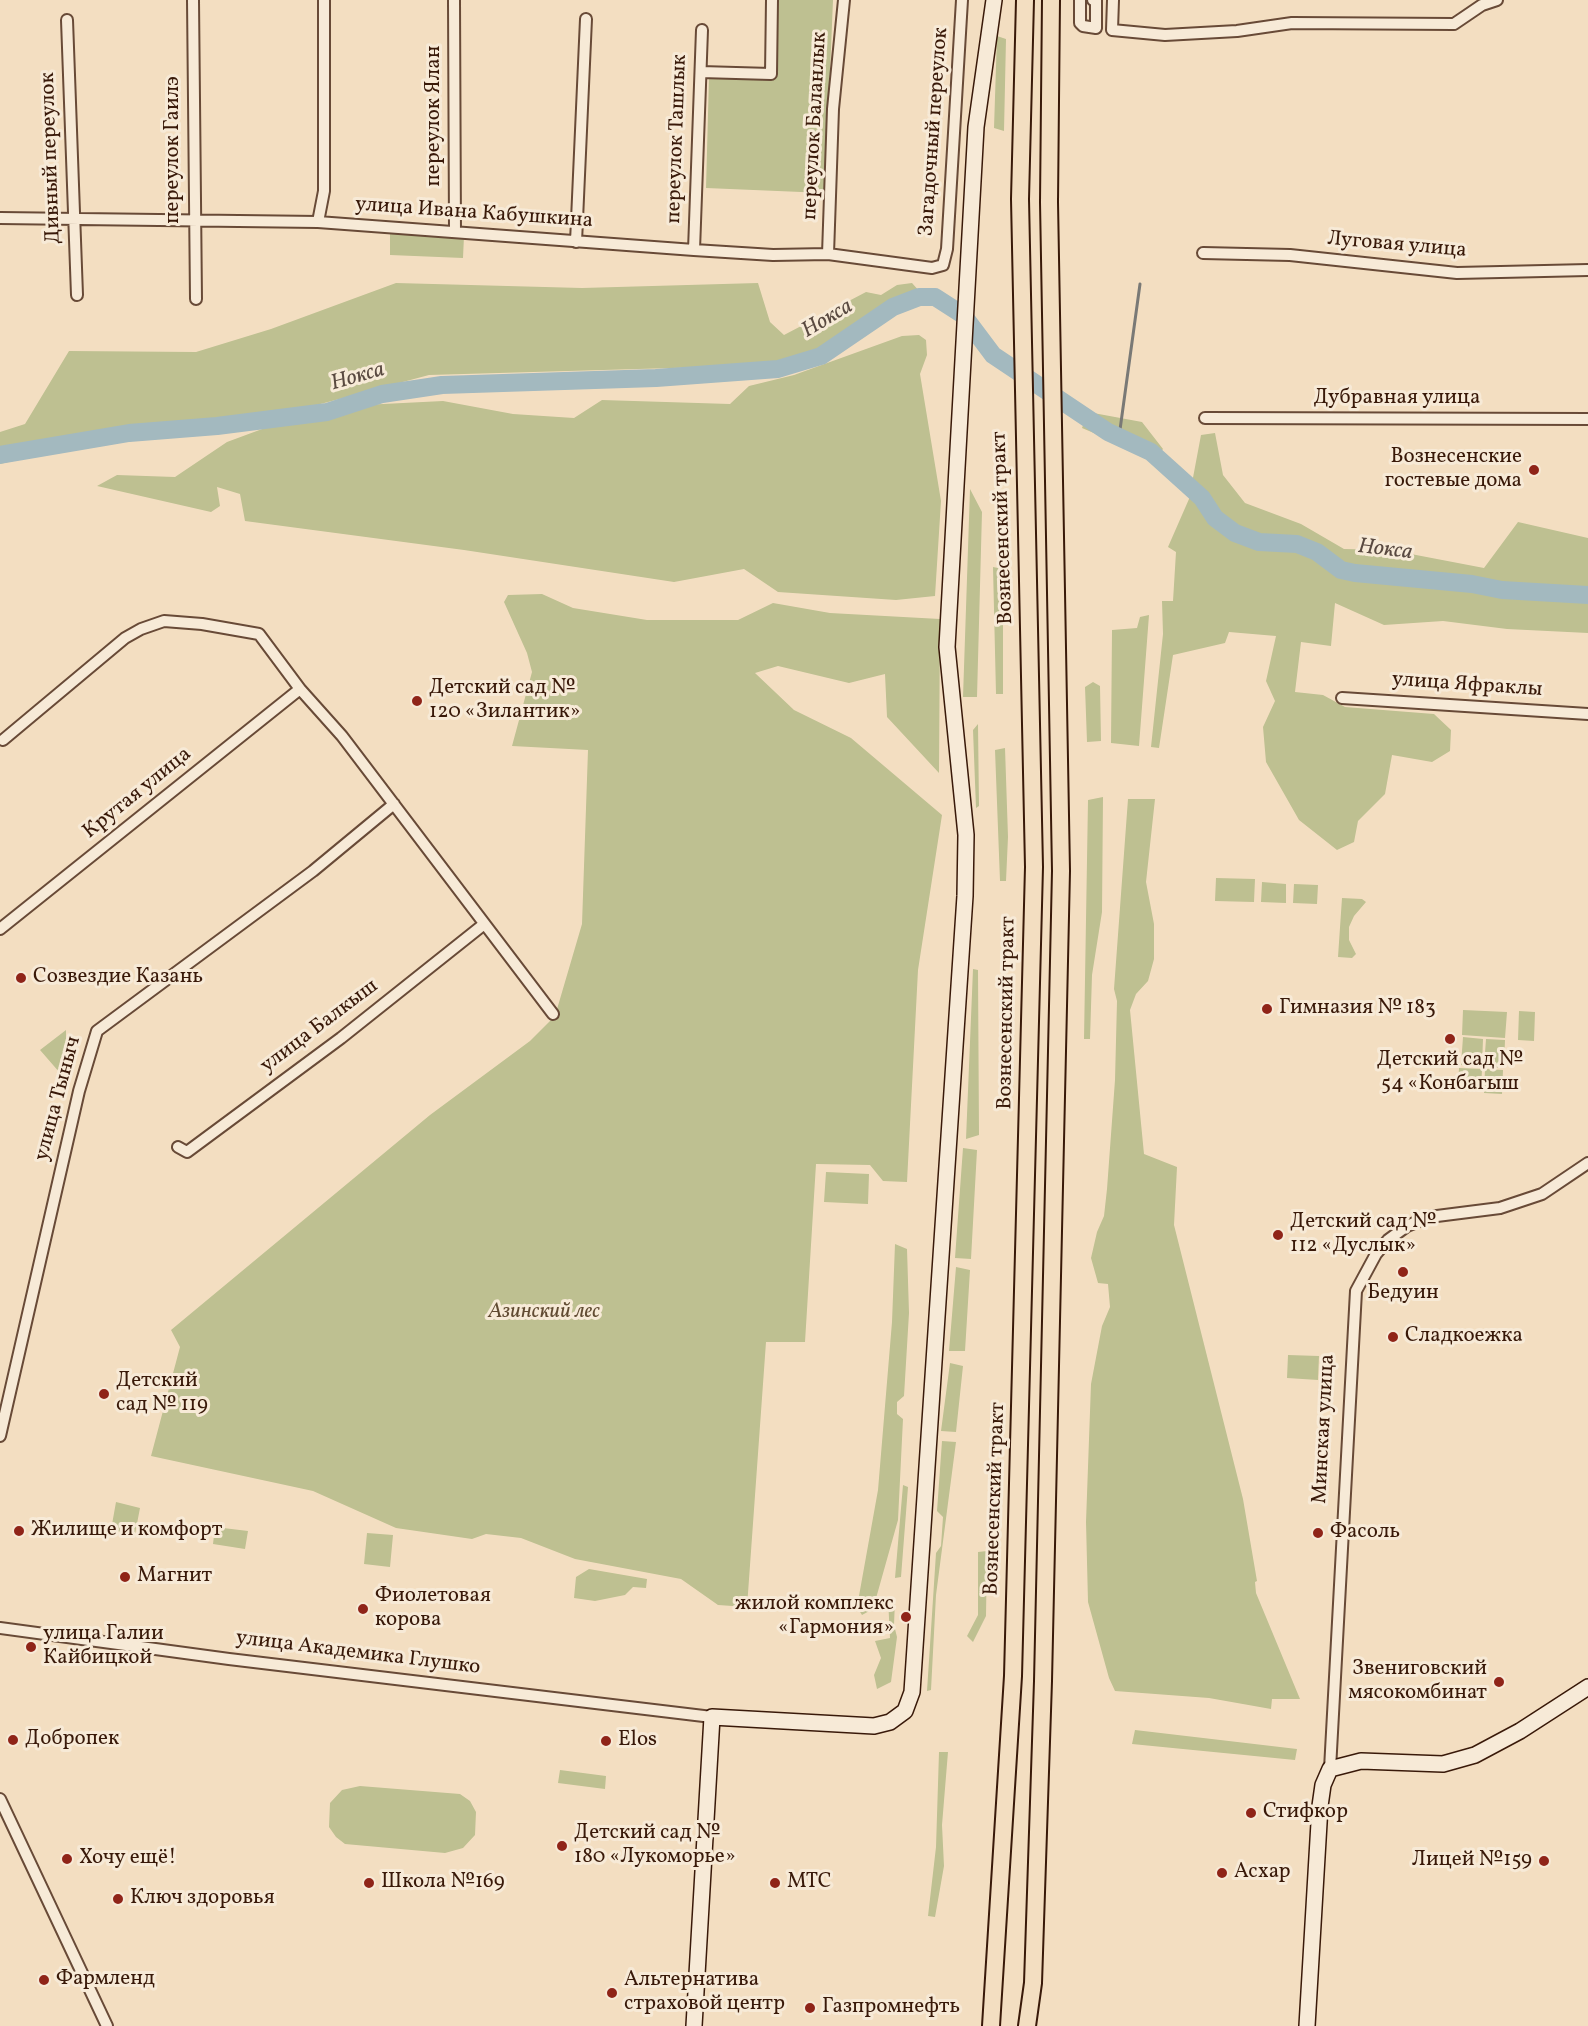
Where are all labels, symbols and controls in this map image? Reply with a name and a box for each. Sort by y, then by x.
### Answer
street label: Загадочный переулок [915,27,955,237]
street label: переулок Баланлык [798,31,834,221]
street label: переулок Ялан [422,46,448,186]
street label: переулок Ташлык [662,54,694,224]
street label: Дивный переулок [36,72,68,244]
street label: переулок Гаилэ [161,76,187,224]
street label: улица Ивана Кабушкина [354,193,594,235]
street label: Луговая улица [1326,227,1468,265]
water label: Нокса [798,295,858,345]
water label: Нокса [328,358,388,398]
street label: Дубравная улица [1313,386,1481,412]
street label: Вознесенский тракт [988,431,1020,625]
place label: Вознесенские гостевые дома [1385,445,1522,495]
marker: Вознесенские гостевые дома [1527,463,1541,477]
water label: Нокса [1356,535,1414,567]
street label: улица Яфраклы [1391,668,1543,704]
place label: Детский сад № 120 «Зилантик» [429,676,580,726]
marker: Детский сад № 120 «Зилантик» [410,694,424,708]
street label: Крутая улица [79,743,197,845]
street label: Вознесенский тракт [994,916,1022,1110]
place label: Созвездие Казань [33,965,203,991]
marker: Созвездие Казань [14,971,28,985]
street label: улица Балкыш [256,975,384,1079]
place label: Гимназия № 183 [1279,996,1436,1022]
marker: Гимназия № 183 [1260,1002,1274,1016]
marker: Детский сад № 54 «Конбагыш [1443,1032,1457,1046]
street label: улица Тыныч [30,1034,88,1164]
place label: Детский сад № 54 «Конбагыш [1377,1048,1523,1098]
place label: Детский сад № 112 «Дуслык» [1290,1210,1436,1260]
marker: Детский сад № 112 «Дуслык» [1271,1228,1285,1242]
marker: Бедуин [1396,1265,1410,1279]
place label: Бедуин [1367,1281,1439,1307]
park label: Азинский лес [488,1300,600,1326]
place label: Сладкоежка [1405,1324,1523,1350]
marker: Сладкоежка [1386,1330,1400,1344]
street label: Минская улица [1308,1354,1342,1504]
place label: Детский сад № 119 [116,1369,208,1419]
marker: Детский сад № 119 [97,1387,111,1401]
street label: Вознесенский тракт [980,1402,1012,1596]
place label: Жилище и комфорт [31,1518,222,1544]
place label: Фасоль [1330,1520,1400,1546]
marker: Жилище и комфорт [12,1524,26,1538]
marker: Фасоль [1311,1526,1325,1540]
place label: Магнит [137,1564,212,1590]
marker: Магнит [118,1570,132,1584]
place label: Фиолетовая корова [375,1584,491,1634]
place label: жилой комплекс «Гармония» [735,1592,894,1642]
marker: Фиолетовая корова [356,1602,370,1616]
marker: жилой комплекс «Гармония» [899,1610,913,1624]
place label: улица Галии Кайбицкой [43,1622,164,1672]
street label: улица Академика Глушко [234,1626,482,1682]
marker: улица Галии Кайбицкой [24,1640,38,1654]
place label: Звениговский мясокомбинат [1348,1657,1487,1707]
marker: Звениговский мясокомбинат [1492,1675,1506,1689]
place label: Добропек [25,1727,119,1753]
place label: Elos [618,1728,657,1754]
marker: Добропек [6,1733,20,1747]
marker: Elos [599,1734,613,1748]
place label: Стифкор [1263,1800,1348,1826]
marker: Стифкор [1244,1806,1258,1820]
place label: Детский сад № 180 «Лукоморье» [574,1821,736,1871]
marker: Детский сад № 180 «Лукоморье» [555,1839,569,1853]
place label: Хочу ещё! [79,1846,177,1872]
place label: Лицей №159 [1412,1848,1532,1874]
marker: Хочу ещё! [60,1852,74,1866]
marker: Лицей №159 [1537,1854,1551,1868]
place label: Асхар [1234,1860,1291,1886]
marker: Асхар [1215,1866,1229,1880]
place label: Школа №169 [381,1870,505,1896]
place label: МТС [787,1870,832,1896]
marker: Школа №169 [362,1876,376,1890]
marker: МТС [768,1876,782,1890]
place label: Ключ здоровья [130,1886,275,1912]
marker: Ключ здоровья [111,1892,125,1906]
place label: Фармленд [56,1967,155,1993]
place label: Альтернатива страховой центр [624,1968,785,2018]
marker: Фармленд [37,1973,51,1987]
marker: Альтернатива страховой центр [605,1986,619,2000]
place label: Газпромнефть [822,1995,960,2021]
marker: Газпромнефть [803,2001,817,2015]

